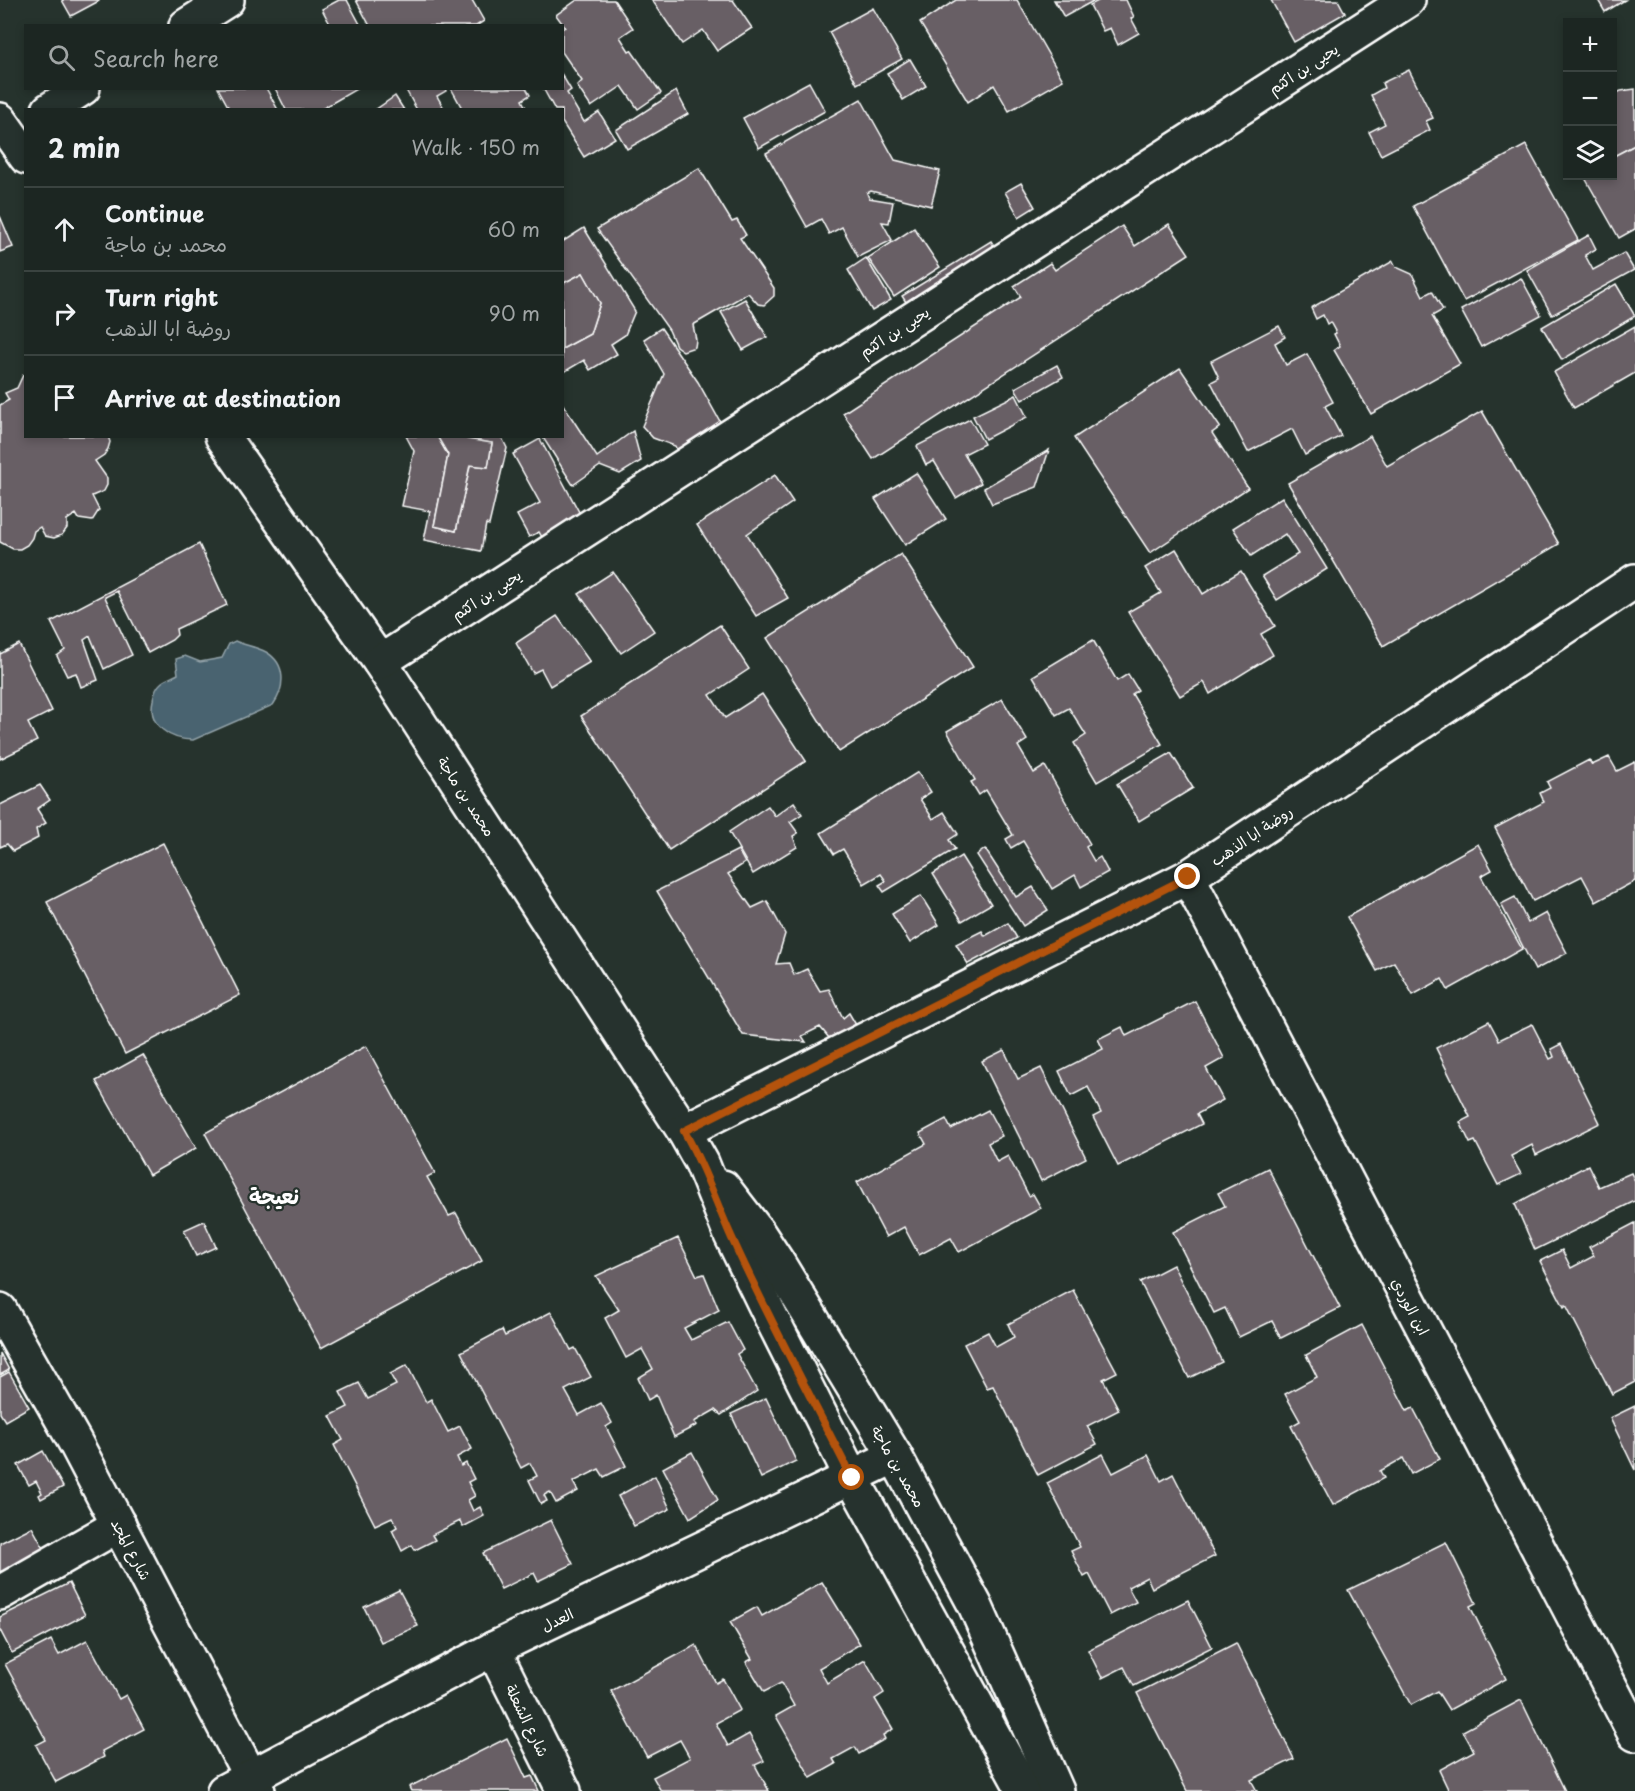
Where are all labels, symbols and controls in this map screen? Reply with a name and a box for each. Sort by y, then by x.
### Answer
map controls [1563,18,1617,180]
button: + [1563,18,1617,72]
search box [24,24,564,90]
street label: يحيى بن اكثم [1264,37,1344,101]
icon: search [45,41,78,74]
text: Search here [93,41,219,74]
button: − [1563,72,1617,126]
button: layers [1563,126,1617,180]
text: 2 min [48,128,121,167]
text: Walk · 150 m [411,132,540,162]
text: Continue [105,196,204,229]
icon: ahead [48,213,81,246]
text: 60 m [488,214,540,244]
text: محمد بن ماجة [105,229,227,259]
text: Turn right [105,280,218,313]
icon: right [48,297,81,330]
text: 90 m [489,298,540,328]
street label: يحيى بن اكثم [855,300,935,364]
text: روضة ابا الذهب [105,313,231,343]
icon: arrive [48,381,81,414]
text: Arrive at destination [105,381,341,414]
street label: يحيى بن اكثم [447,563,527,627]
street label: محمد بن ماجة [432,751,502,841]
street label: روضة ابا الذهب [1205,799,1297,871]
route end [1174,863,1200,889]
district label: نعيجة [249,1179,299,1211]
street label: ابن الوردي [1385,1273,1436,1339]
street label: محمد بن ماجة [866,1421,932,1511]
route start [838,1464,864,1490]
street label: شارع المجد [106,1514,158,1584]
street label: العدل [537,1601,577,1637]
street label: شارع الشعلة [501,1680,555,1760]

